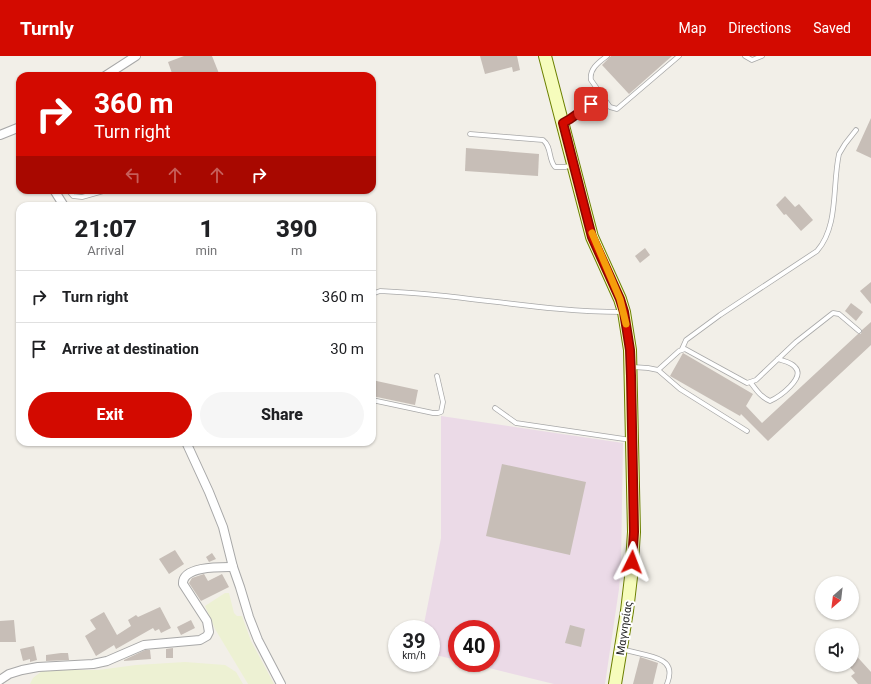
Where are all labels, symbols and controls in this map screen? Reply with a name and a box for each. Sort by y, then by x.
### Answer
text: Turnly [20,17,74,40]
text: Map [679,20,706,36]
text: Directions [728,20,791,36]
text: Saved [813,20,851,36]
text: 360 m [94,87,173,120]
pin [574,87,608,121]
icon: right [28,88,80,140]
icon: arrive [580,93,602,115]
text: Turn right [94,121,171,142]
icon: left [122,164,144,186]
icon: ahead [164,164,186,186]
icon: ahead [206,164,228,186]
icon: right [248,164,270,186]
text: 21:07 [75,215,137,243]
text: 1 [199,215,213,243]
text: 390 [276,215,317,243]
text: Arrival [87,243,124,258]
text: min [196,243,217,258]
text: m [291,243,302,258]
icon: right [28,286,50,308]
text: Turn right [62,288,128,306]
text: 360 m [322,288,364,306]
icon: arrive [28,338,50,360]
text: Arrive at destination [62,340,199,358]
text: 30 m [330,340,364,358]
button: Exit [28,392,192,438]
button: Share [200,392,364,438]
position arrow [611,541,653,583]
north arrow [815,576,859,620]
map controls [815,576,859,672]
street label: Μαγνησίας [614,600,635,656]
speed limit sign: 40 [448,620,500,672]
button: sound [815,628,859,672]
text: 39 [403,629,425,653]
text: km/h [402,650,426,661]

